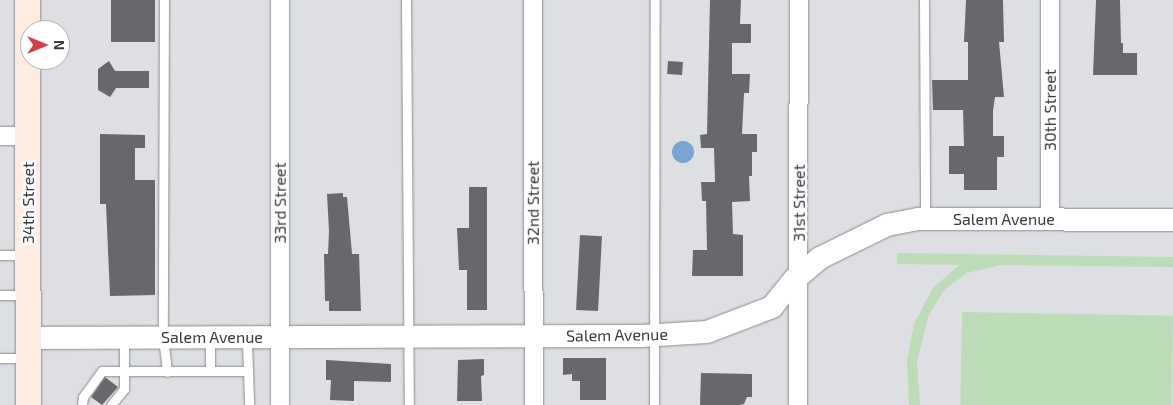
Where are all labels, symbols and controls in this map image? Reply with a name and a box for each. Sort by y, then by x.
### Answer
north arrow [20,20,70,70]
text: N [51,40,68,50]
street label: 30th Street [1040,69,1060,151]
street label: 32nd Street [523,161,543,245]
street label: 34th Street [18,162,38,244]
street label: 33rd Street [270,162,290,244]
street label: 31st Street [789,164,809,242]
street label: Salem Avenue [953,209,1055,229]
street label: Salem Avenue [566,325,668,345]
street label: Salem Avenue [161,327,263,347]

